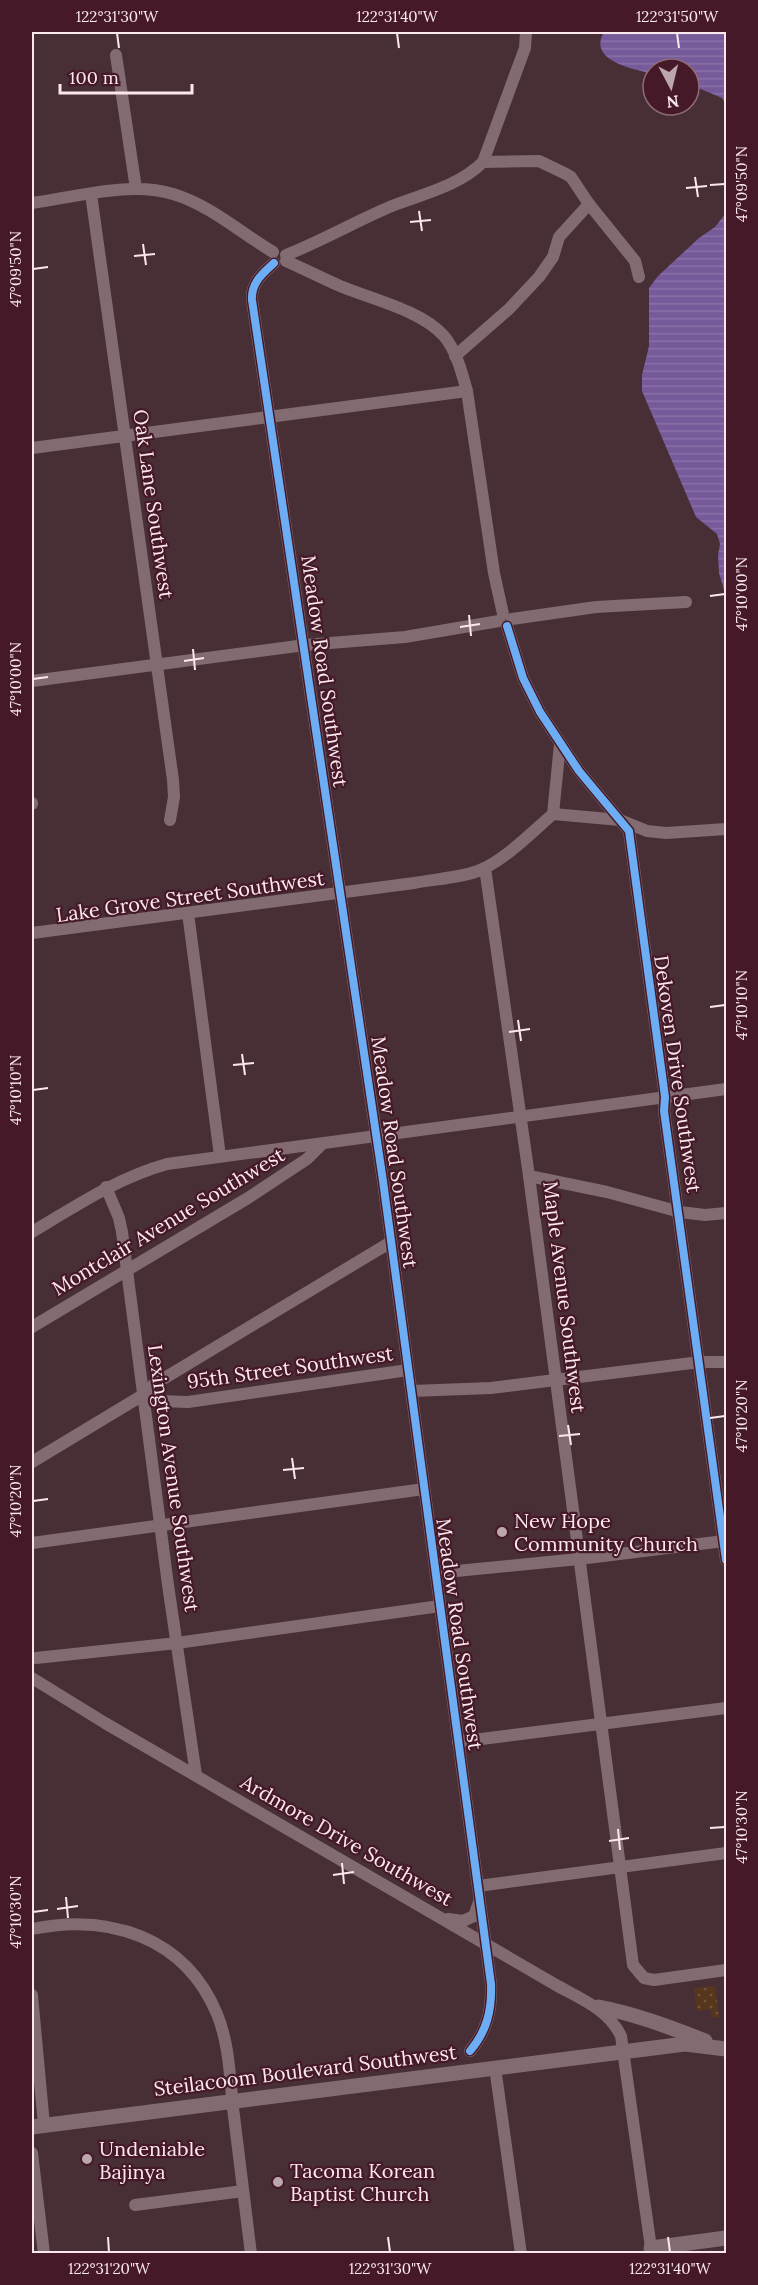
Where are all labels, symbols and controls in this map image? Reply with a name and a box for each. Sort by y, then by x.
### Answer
text: 122°31'30"W [76,7,159,26]
text: 122°31'40"W [356,7,439,26]
text: 122°31'50"W [636,7,719,26]
scale bar [60,57,192,95]
north arrow [641,57,701,117]
text: 100 m [69,66,119,89]
text: N [665,91,680,113]
text: 47°09'50"N [732,146,751,222]
text: 47°09'50"N [6,231,25,307]
street label: Oak Lane Southwest [128,408,180,601]
street label: Meadow Road Southwest [296,553,354,789]
text: 47°10'00"N [732,557,751,631]
text: 47°10'00"N [6,642,25,716]
street label: Lake Grove Street Southwest [54,865,326,927]
street label: Dekoven Drive Southwest [649,954,707,1195]
text: 47°10'10"N [732,970,751,1040]
street label: Meadow Road Southwest [366,1034,424,1270]
text: 47°10'10"N [6,1055,25,1125]
street label: Montclair Avenue Southwest [47,1141,289,1300]
street label: Maple Avenue Southwest [538,1180,592,1415]
street label: 95th Street Southwest [185,1340,395,1394]
street label: Lexington Avenue Southwest [143,1343,205,1614]
text: 47°10'20"N [732,1379,751,1453]
text: 47°10'20"N [6,1464,25,1538]
place label: New Hope Community Church [514,1508,698,1556]
street label: Meadow Road Southwest [431,1516,489,1752]
marker: New Hope Community Church [495,1525,509,1539]
street label: Ardmore Drive Southwest [236,1768,458,1911]
text: 47°10'30"N [732,1790,751,1864]
text: 47°10'30"N [6,1875,25,1949]
street label: Steilacoom Boulevard Southwest [152,2039,458,2101]
place label: Undeniable Bajinya [99,2136,205,2184]
marker: Undeniable Bajinya [80,2152,94,2166]
place label: Tacoma Korean Baptist Church [290,2158,435,2206]
marker: Tacoma Korean Baptist Church [271,2175,285,2189]
text: 122°31'20"W [68,2259,151,2278]
text: 122°31'30"W [349,2259,432,2278]
text: 122°31'40"W [629,2259,712,2278]

